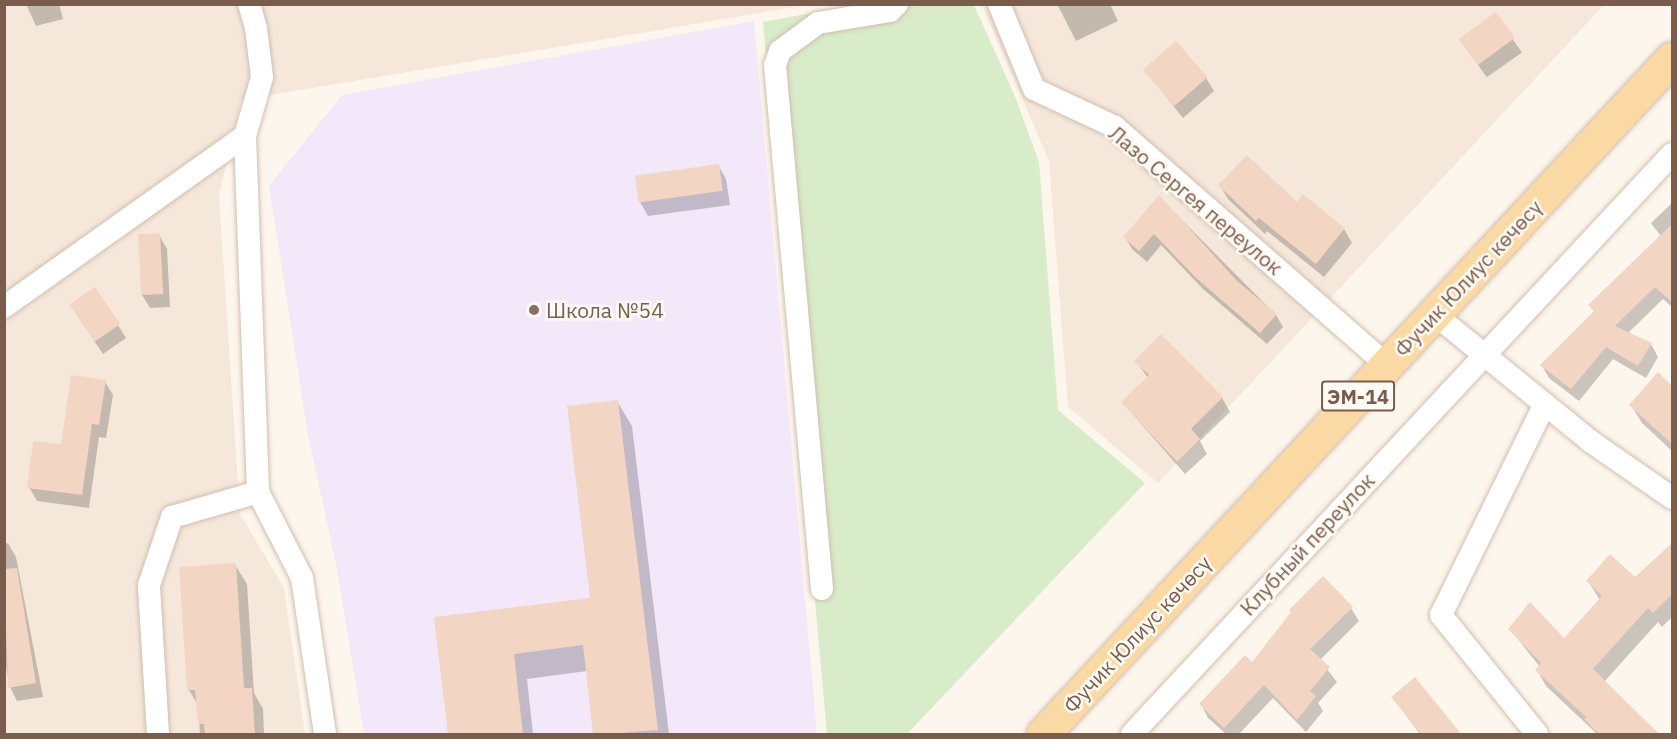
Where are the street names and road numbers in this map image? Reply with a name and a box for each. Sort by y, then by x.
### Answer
street label: Лазо Сергея переулок [1104,120,1288,280]
street label: Фучик Юлиус көчөсү [1389,194,1547,362]
road number: ЭМ-14 [1320,379,1396,413]
street label: Клубный переулок [1235,468,1379,620]
street label: Фучик Юлиус көчөсү [1058,550,1216,718]

